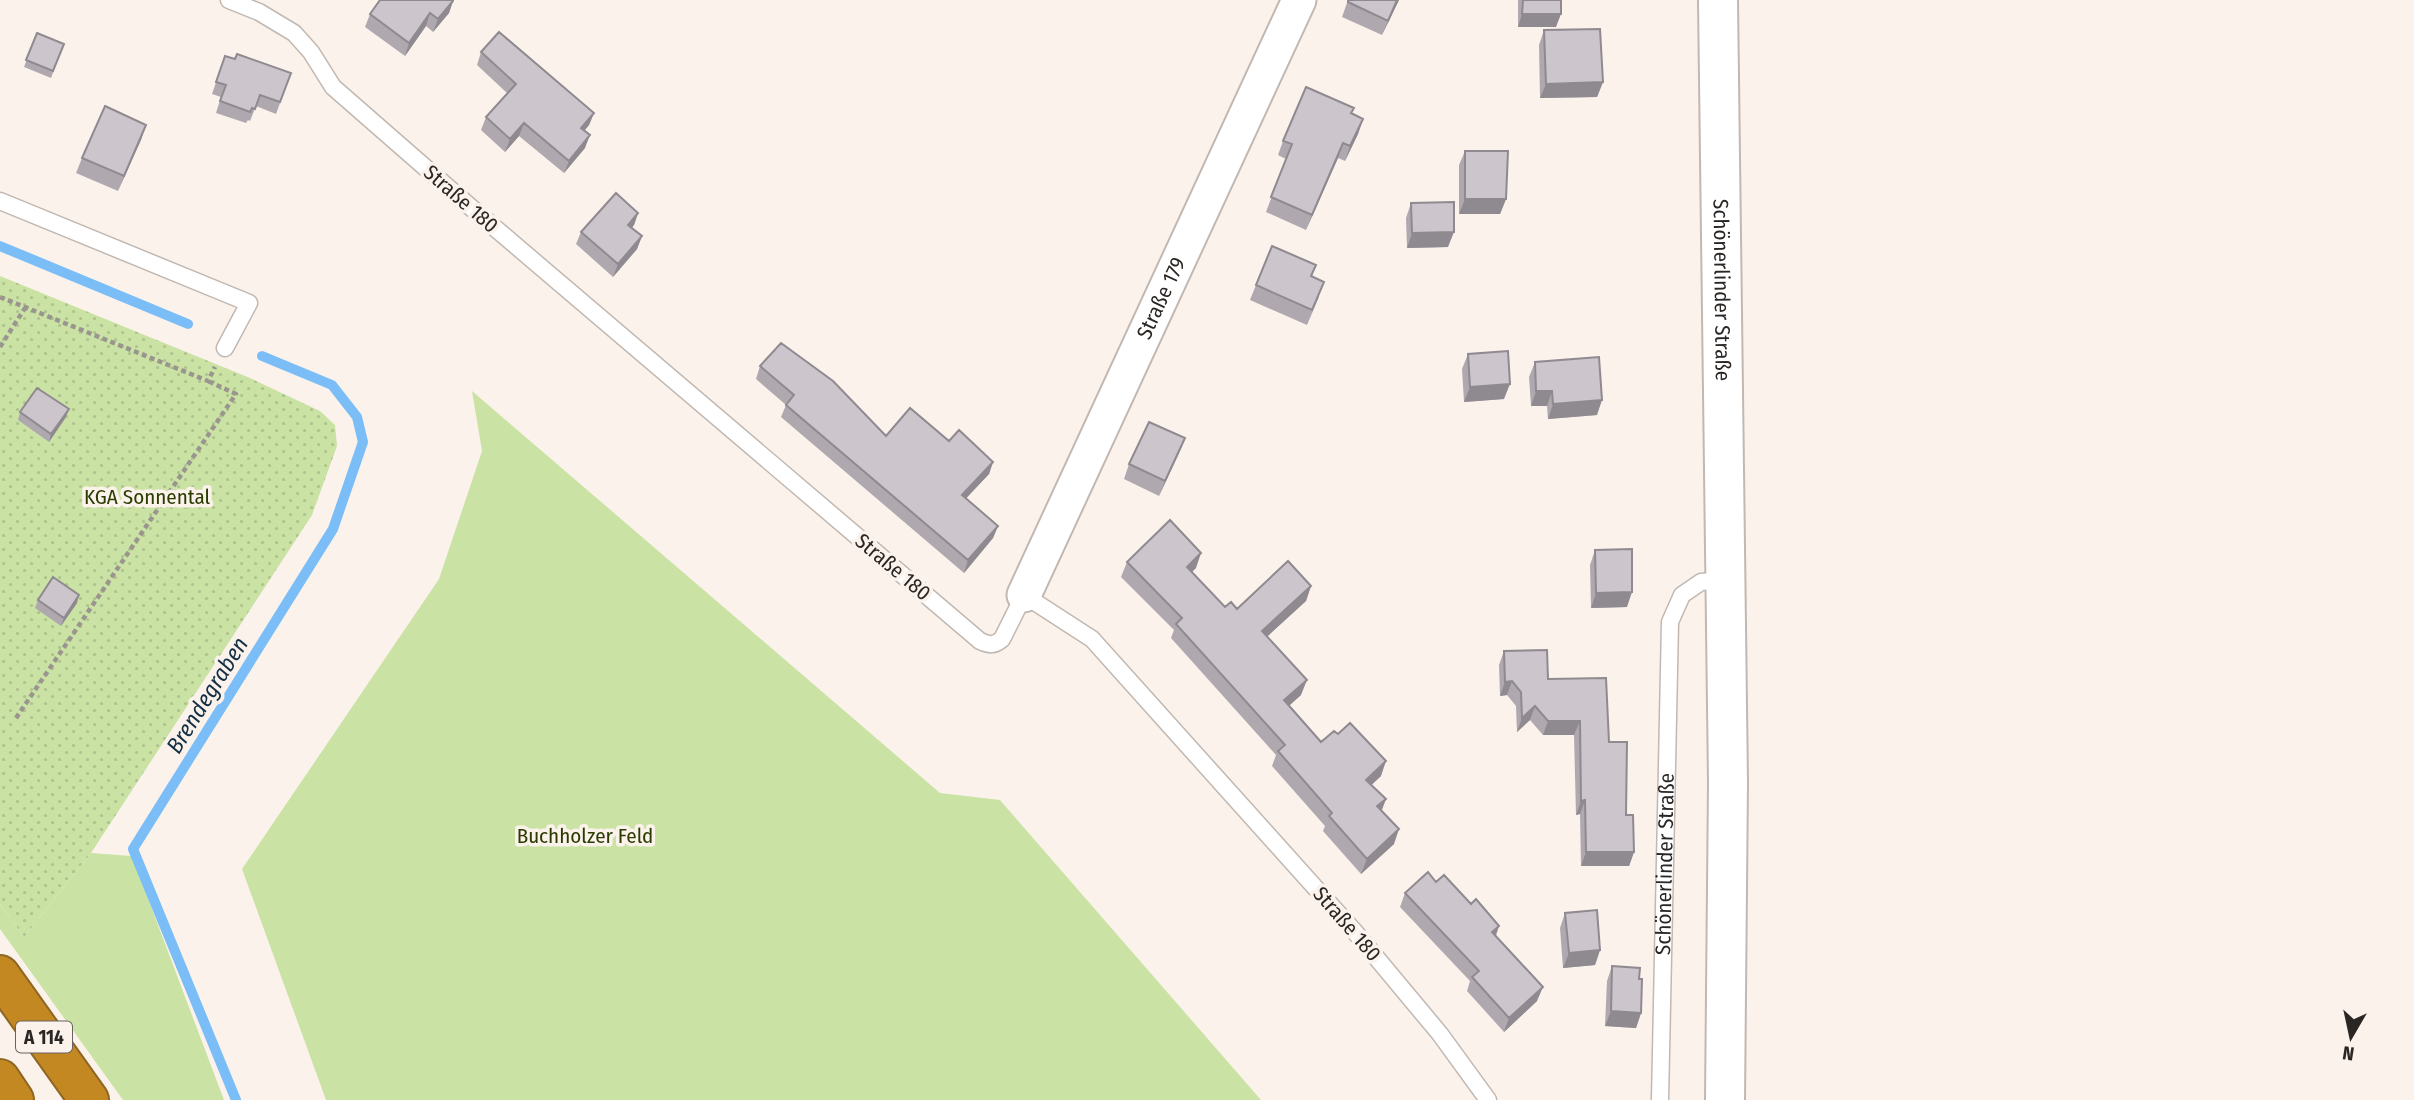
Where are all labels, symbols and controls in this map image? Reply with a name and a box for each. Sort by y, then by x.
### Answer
street label: Straße 180 [418,160,504,238]
street label: Schönerlinder Straße [1708,199,1736,381]
street label: Straße 179 [1131,253,1191,343]
park label: KGA Sonnental [84,484,211,510]
street label: Straße 180 [850,528,936,606]
water label: Brendegraben [160,632,254,758]
street label: Schönerlinder Straße [1650,773,1680,955]
park label: Buchholzer Feld [517,823,653,849]
street label: Straße 180 [1308,881,1386,967]
north arrow [2316,1002,2386,1072]
road number: A 114 [16,1021,72,1052]
text: N [2341,1041,2356,1066]

